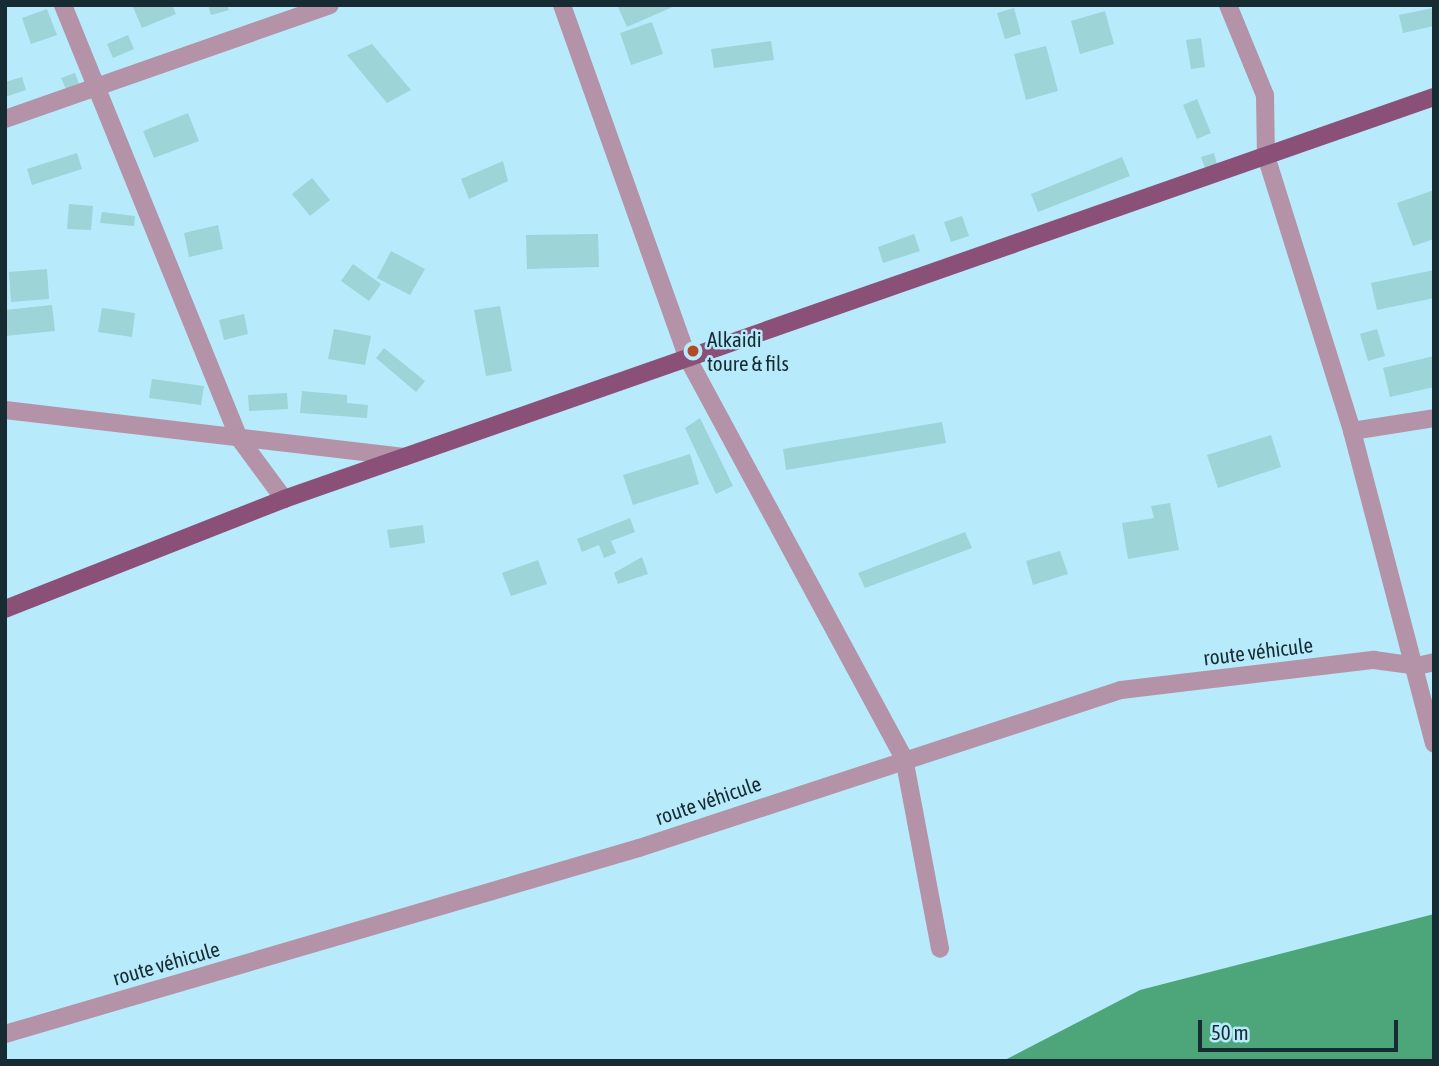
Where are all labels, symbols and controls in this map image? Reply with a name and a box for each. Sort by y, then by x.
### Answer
place label: Alkaidi toure & fils [707,326,789,376]
marker: Alkaidi toure & fils [685,343,701,359]
street label: route véhicule [1202,632,1314,670]
street label: route véhicule [652,770,764,830]
street label: route véhicule [110,936,222,990]
scale bar [1201,1006,1400,1050]
text: 50 m [1211,1020,1249,1044]

